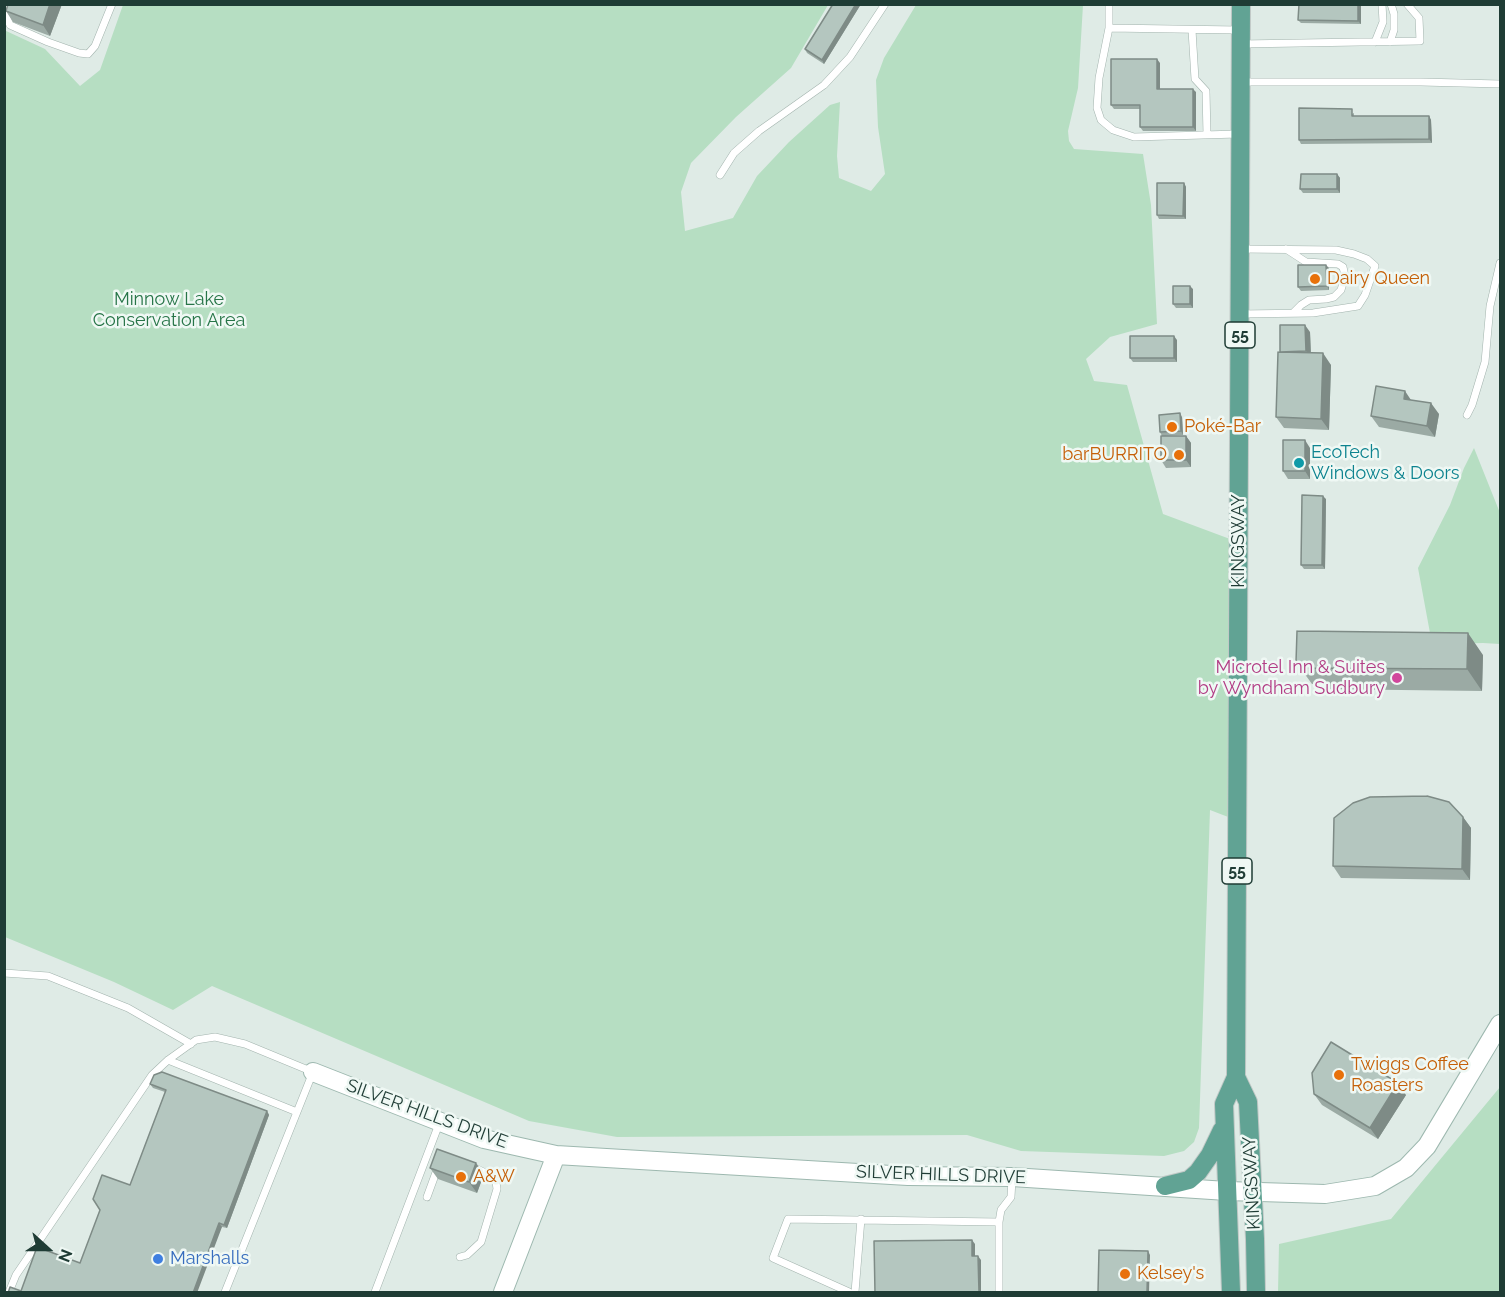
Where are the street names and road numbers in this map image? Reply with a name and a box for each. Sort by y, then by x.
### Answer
road number: 55 [1225,322,1255,348]
street label: KINGSWAY [1228,494,1250,588]
road number: 55 [1222,858,1252,884]
street label: SILVER HILLS DRIVE [343,1075,511,1153]
street label: KINGSWAY [1239,1136,1265,1230]
street label: SILVER HILLS DRIVE [856,1161,1026,1189]

